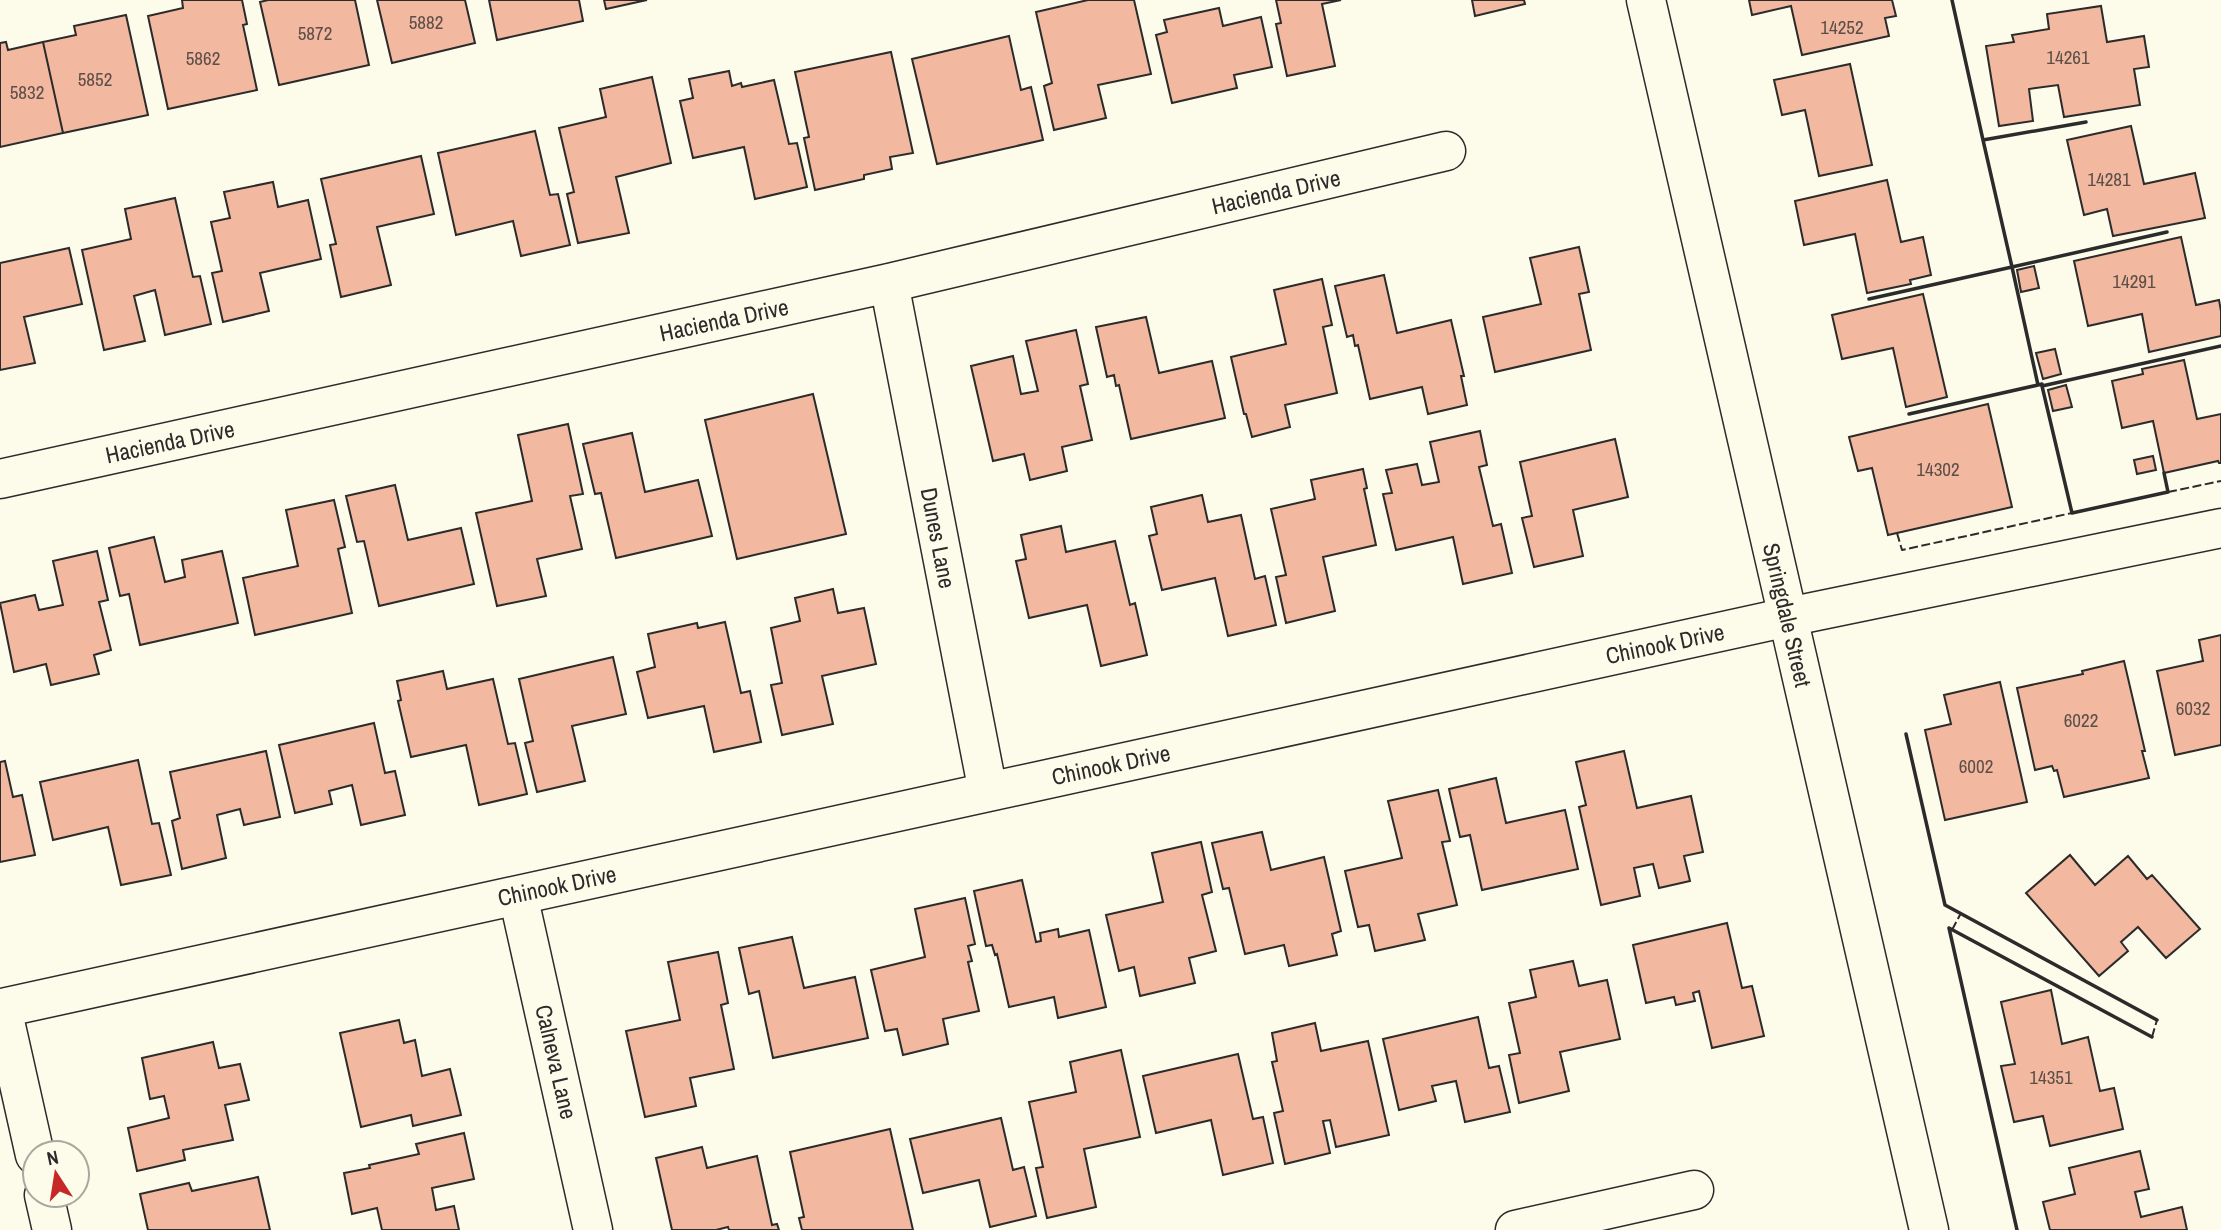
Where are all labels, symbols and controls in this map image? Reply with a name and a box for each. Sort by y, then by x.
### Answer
house number: 5882 [409,9,443,35]
house number: 14252 [1820,14,1864,40]
house number: 5872 [298,20,332,46]
house number: 14261 [2046,44,2090,70]
house number: 5862 [186,45,220,71]
house number: 5852 [78,66,112,92]
house number: 5832 [10,79,44,105]
street label: Hacienda Drive [1209,162,1343,221]
house number: 14281 [2087,166,2131,192]
house number: 14291 [2112,268,2156,294]
street label: Hacienda Drive [657,291,791,348]
street label: Hacienda Drive [103,413,237,470]
house number: 14302 [1916,456,1960,482]
street label: Dunes Lane [914,485,963,591]
street label: Springdale Street [1756,540,1819,690]
street label: Chinook Drive [1603,616,1727,671]
house number: 6032 [2176,695,2210,721]
house number: 6022 [2064,707,2098,733]
street label: Chinook Drive [1049,737,1173,792]
house number: 6002 [1959,753,1993,779]
street label: Chinook Drive [495,858,619,913]
street label: Calneva Lane [528,1002,585,1122]
house number: 14351 [2029,1064,2073,1090]
north arrow [21,1139,91,1209]
text: N [44,1143,61,1171]

